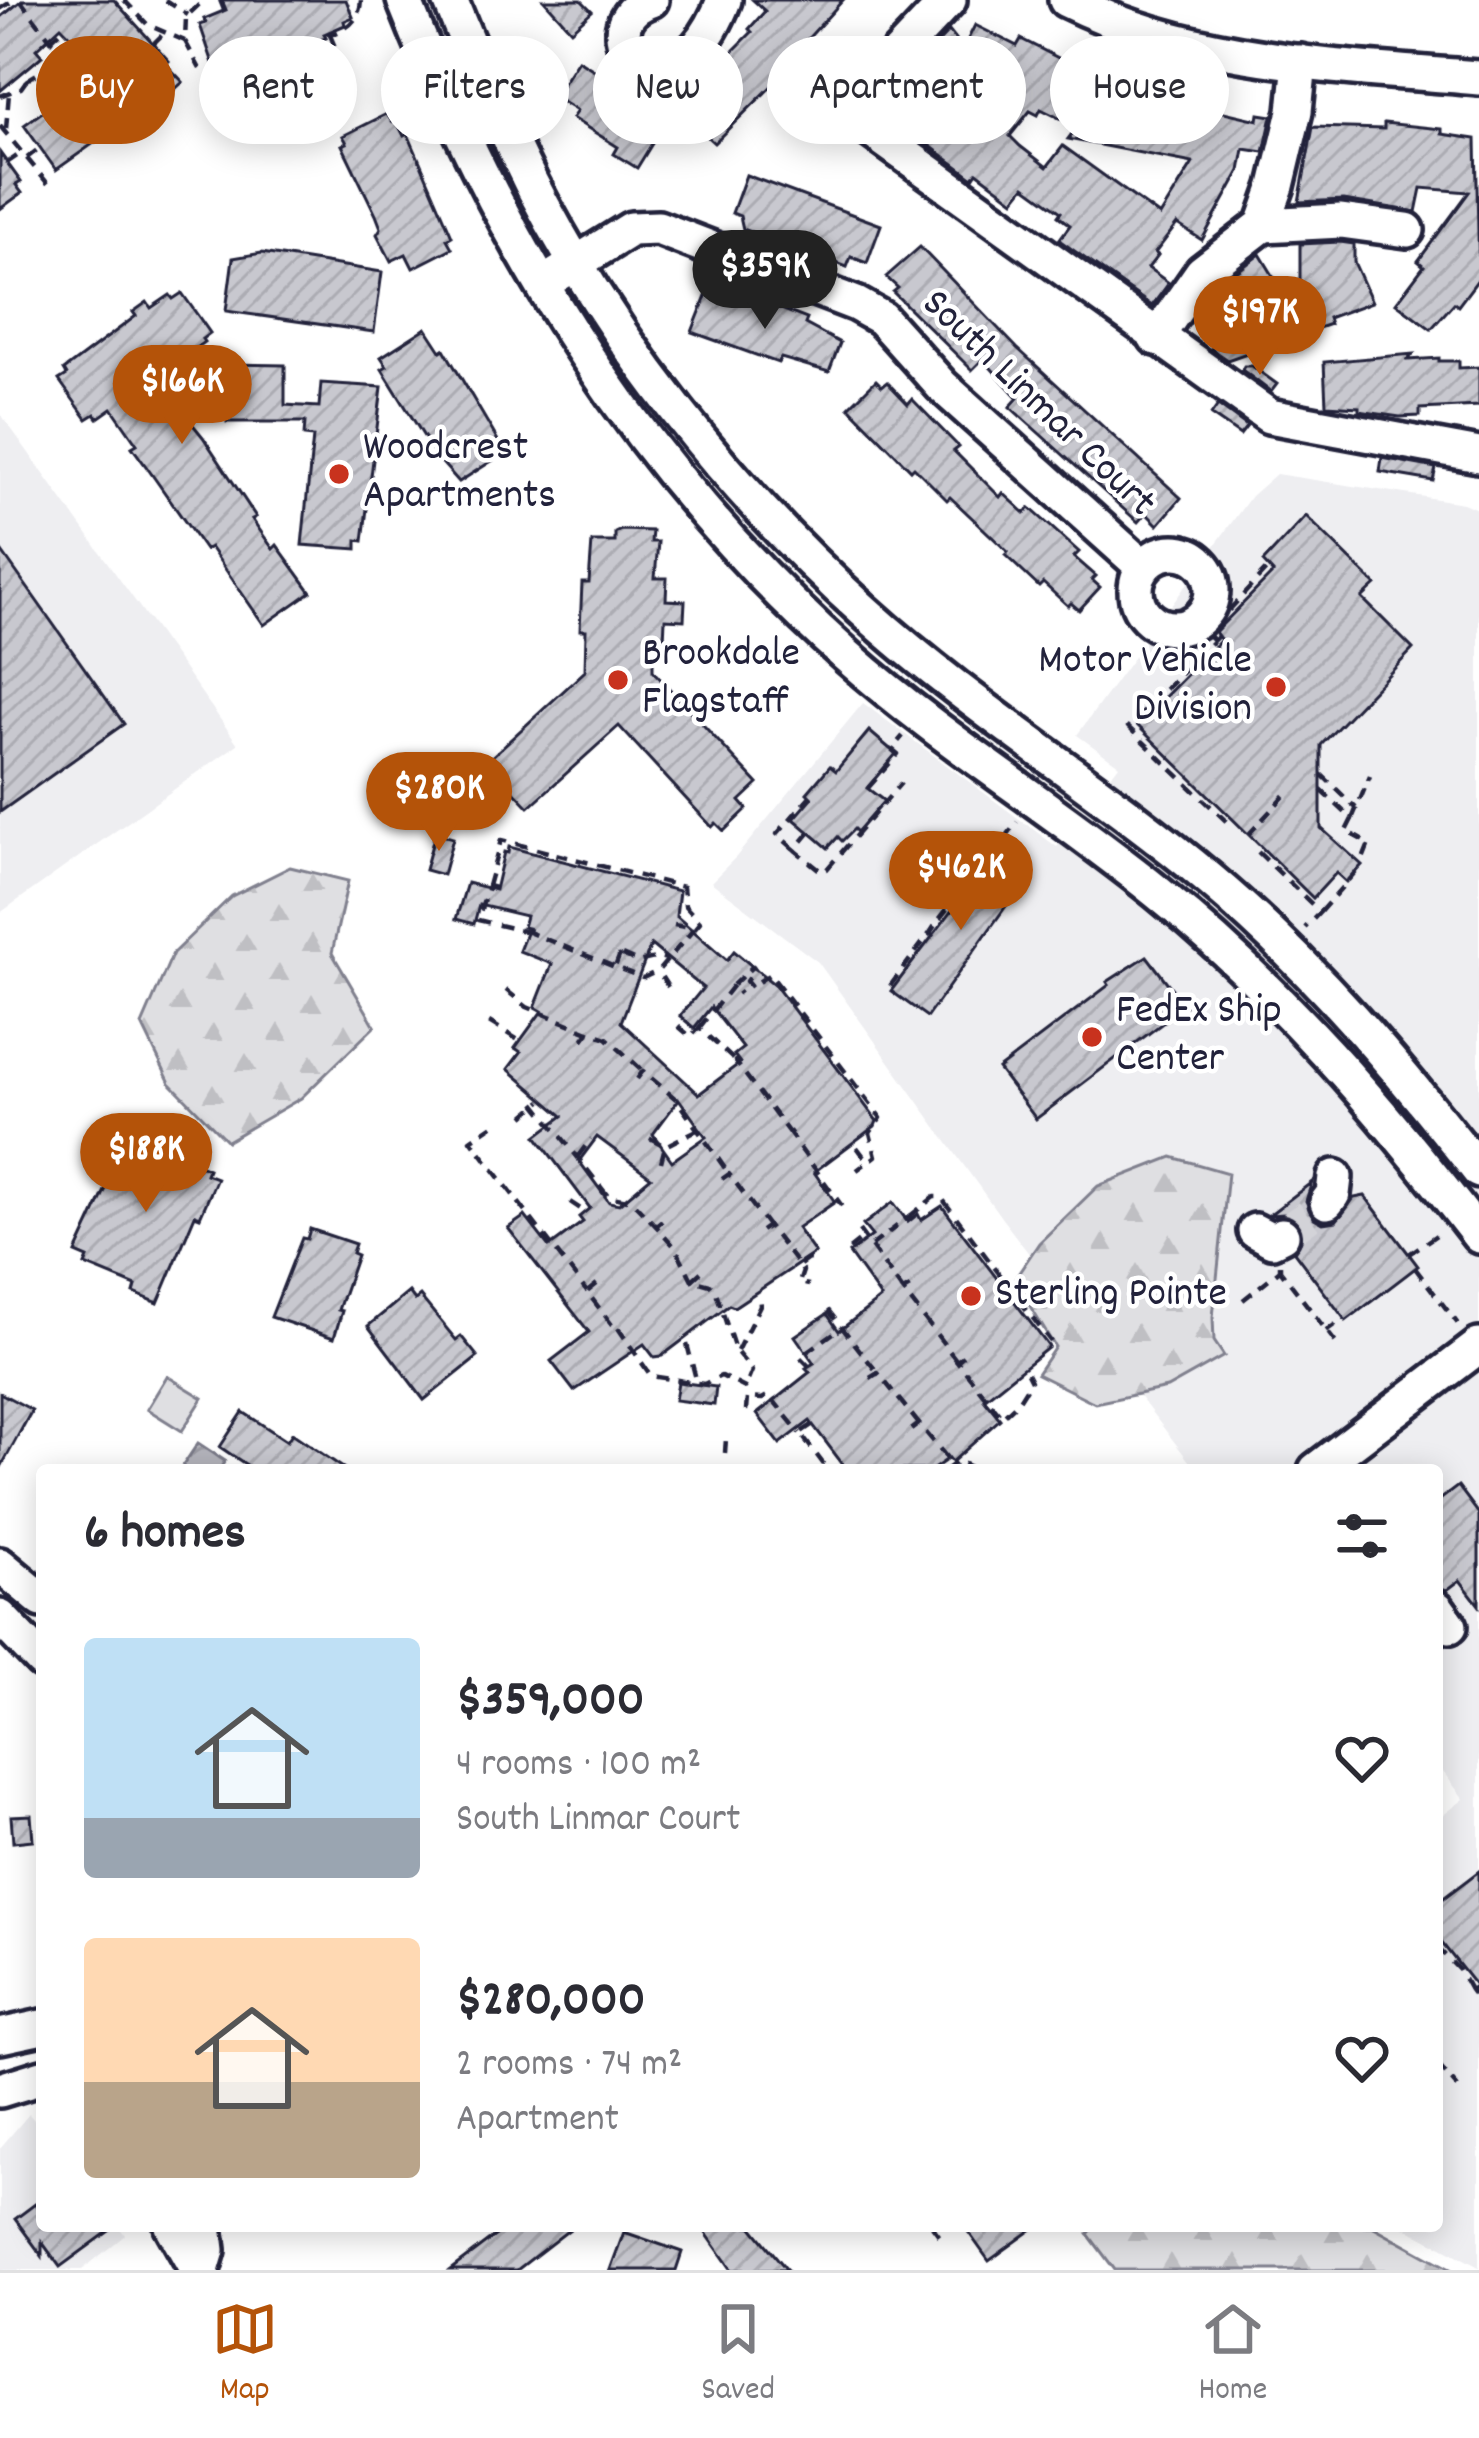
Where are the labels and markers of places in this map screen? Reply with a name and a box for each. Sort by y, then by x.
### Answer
pin: $359K [681,230,849,332]
pin: $197K [1176,276,1344,378]
pin: $166K [98,345,266,447]
place label: Woodcrest Apartments [363,420,556,528]
marker: Woodcrest Apartments [326,461,352,487]
place label: Brookdale Flagstaff [642,626,800,734]
place label: Motor Vehicle Division [1038,633,1252,741]
marker: Brookdale Flagstaff [605,667,631,693]
marker: Motor Vehicle Division [1263,674,1289,700]
pin: $280K [355,752,523,854]
pin: $462K [877,831,1045,933]
place label: FedEx Ship Center [1116,983,1282,1091]
marker: FedEx Ship Center [1079,1024,1105,1050]
pin: $188K [62,1113,230,1215]
place label: Sterling Pointe [995,1266,1227,1326]
marker: Sterling Pointe [958,1283,984,1309]

